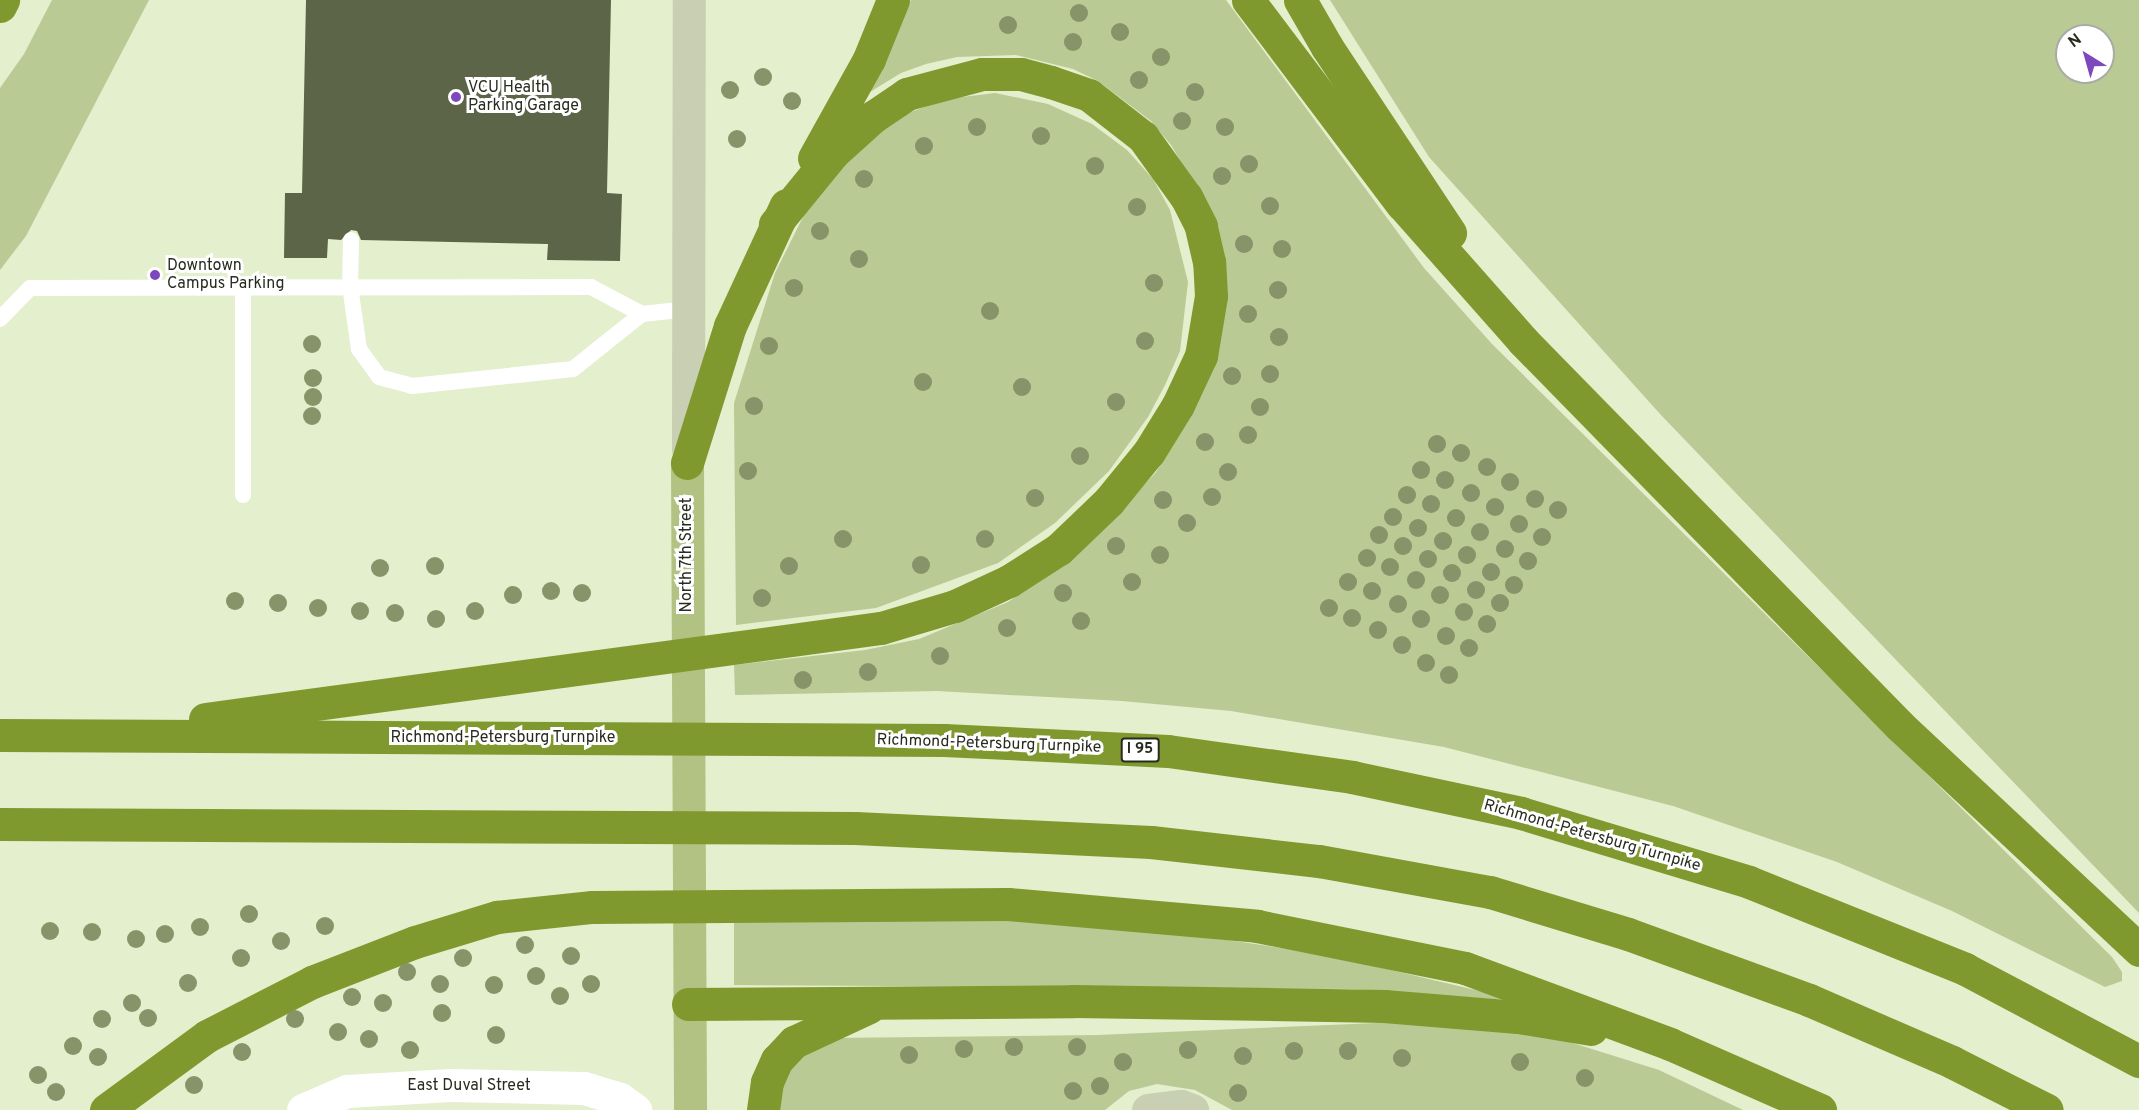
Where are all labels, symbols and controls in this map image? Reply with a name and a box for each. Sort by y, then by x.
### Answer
north arrow [2055,24,2115,84]
text: N [2065,30,2086,53]
place label: VCU Health Parking Garage [468,78,579,116]
marker: VCU Health Parking Garage [449,90,463,104]
place label: Downtown Campus Parking [167,256,284,294]
marker: Downtown Campus Parking [148,268,162,282]
street label: North 7th Street [677,497,697,613]
street label: Richmond-Petersburg Turnpike [390,728,616,748]
street label: Richmond-Petersburg Turnpike [876,730,1102,758]
road number: I 95 [1120,738,1160,762]
street label: Richmond-Petersburg Turnpike [1481,796,1703,876]
street label: East Duval Street [407,1076,531,1096]

